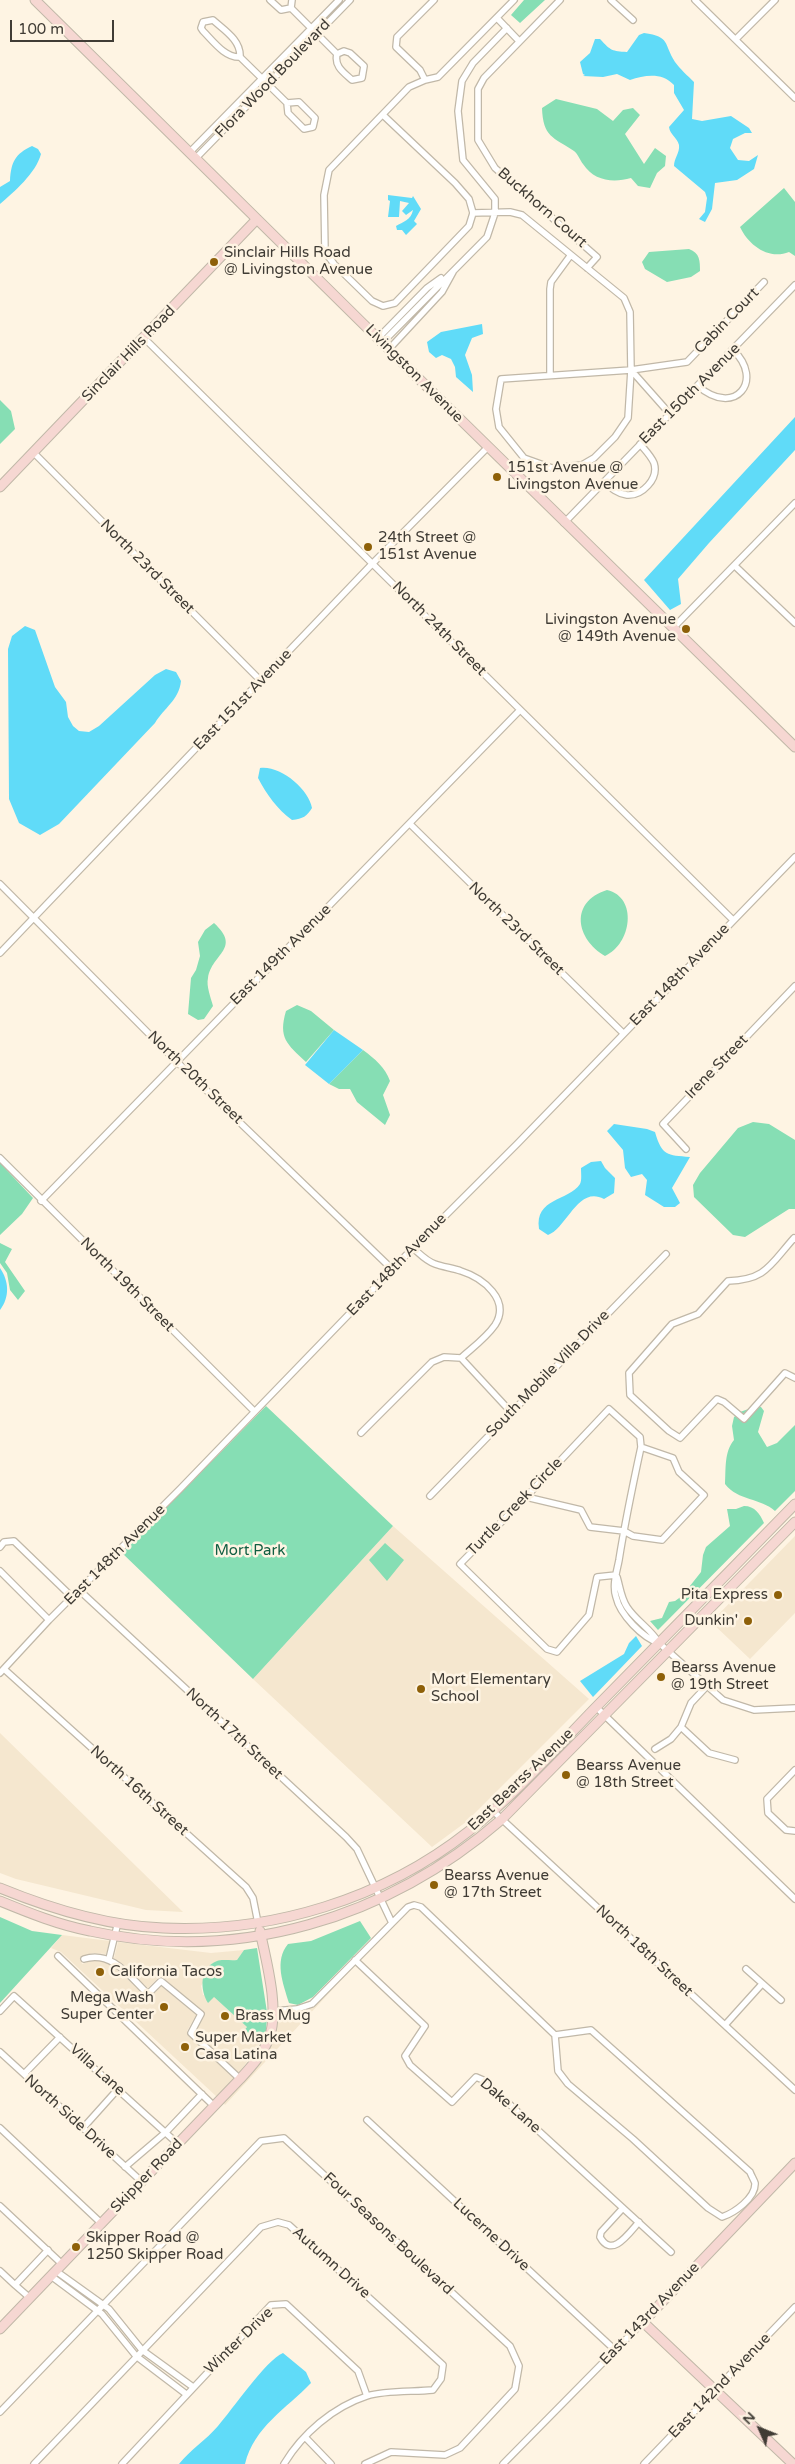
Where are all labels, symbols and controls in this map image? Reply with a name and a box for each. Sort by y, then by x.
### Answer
scale bar [12,10,116,42]
street label: Flora Wood Boulevard [212,16,334,142]
text: 100 m [18,20,64,38]
street label: Buckhorn Court [494,164,590,252]
place label: Sinclair Hills Road @ Livingston Avenue [224,244,373,279]
marker: Sinclair Hills Road @ Livingston Avenue [208,256,220,268]
street label: Cabin Court [691,284,763,358]
street label: Sinclair Hills Road [79,302,179,406]
street label: Livingston Avenue [361,321,467,427]
street label: East 150th Avenue [636,340,744,448]
place label: 151st Avenue @ Livingston Avenue [507,459,638,494]
marker: 151st Avenue @ Livingston Avenue [491,471,503,483]
street label: North 23rd Street [96,516,198,618]
place label: 24th Street @ 151st Avenue [378,529,477,564]
marker: 24th Street @ 151st Avenue [362,541,374,553]
street label: North 24th Street [388,578,490,680]
place label: Livingston Avenue @ 149th Avenue [545,611,676,646]
marker: Livingston Avenue @ 149th Avenue [680,623,692,635]
street label: East 151st Avenue [190,646,296,754]
street label: North 23rd Street [464,879,568,979]
street label: East 149th Avenue [227,901,335,1009]
street label: East 148th Avenue [627,920,733,1030]
street label: North 20th Street [143,1028,247,1128]
street label: Irene Street [682,1031,752,1103]
street label: East 148th Avenue [344,1210,450,1320]
street label: North 19th Street [76,1234,178,1336]
street label: South Mobile Villa Drive [483,1307,613,1441]
street label: Turtle Creek Circle [463,1454,567,1560]
street label: East 148th Avenue [61,1501,169,1609]
park label: Mort Park [215,1542,285,1560]
place label: Pita Express [681,1586,768,1604]
marker: Pita Express [772,1589,784,1601]
place label: Dunkin' [684,1612,738,1630]
marker: Dunkin' [742,1615,754,1627]
place label: Bearss Avenue @ 19th Street [671,1659,776,1694]
place label: Mort Elementary School [431,1671,551,1706]
marker: Bearss Avenue @ 19th Street [655,1671,667,1683]
marker: Mort Elementary School [415,1683,427,1695]
street label: North 17th Street [182,1684,286,1784]
street label: East Bearss Avenue [465,1725,577,1835]
street label: North 16th Street [86,1742,192,1840]
place label: Bearss Avenue @ 18th Street [576,1757,681,1792]
marker: Bearss Avenue @ 18th Street [560,1769,572,1781]
place label: Bearss Avenue @ 17th Street [444,1867,549,1902]
marker: Bearss Avenue @ 17th Street [428,1879,440,1891]
street label: North 18th Street [592,1901,696,2001]
place label: California Tacos [110,1963,222,1981]
marker: California Tacos [94,1966,106,1978]
place label: Mega Wash Super Center [61,1989,154,2024]
marker: Mega Wash Super Center [158,2001,170,2013]
place label: Brass Mug [235,2007,311,2025]
marker: Brass Mug [219,2010,231,2022]
place label: Super Market Casa Latina [195,2029,292,2064]
street label: Villa Lane [66,2040,128,2100]
marker: Super Market Casa Latina [179,2041,191,2053]
street label: North Side Drive [20,2071,120,2163]
street label: Dake Lane [476,2075,544,2137]
street label: Skipper Road [107,2135,187,2217]
street label: Four Seasons Boulevard [319,2169,457,2299]
street label: Lucerne Drive [449,2195,533,2275]
street label: Autumn Drive [288,2223,374,2303]
place label: Skipper Road @ 1250 Skipper Road [86,2229,223,2264]
marker: Skipper Road @ 1250 Skipper Road [70,2241,82,2253]
street label: East 143rd Avenue [596,2259,704,2369]
street label: Winter Drive [201,2304,277,2378]
street label: East 142nd Avenue [665,2330,775,2442]
north arrow [735,2404,785,2454]
text: N [739,2408,759,2428]

